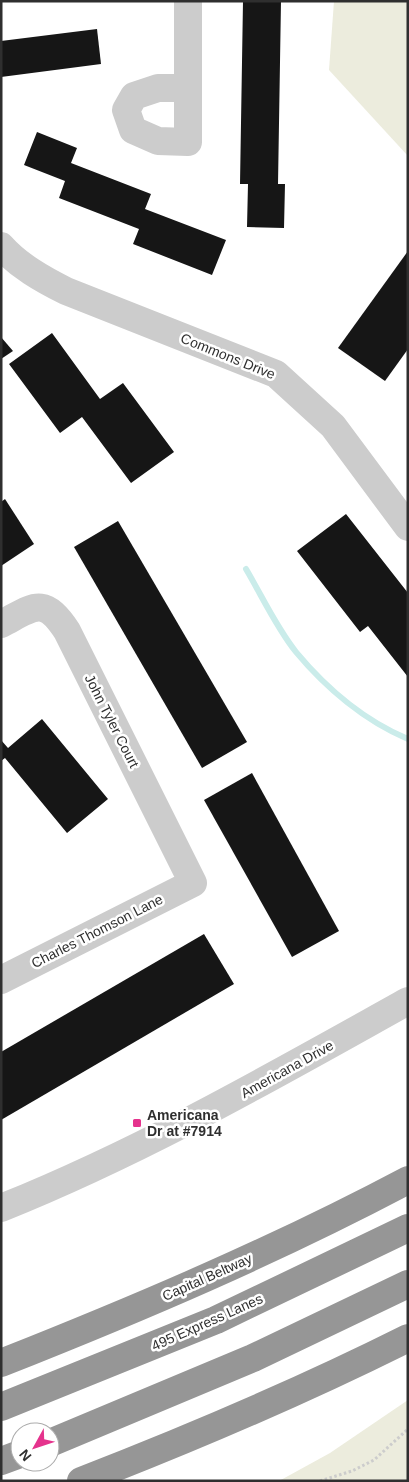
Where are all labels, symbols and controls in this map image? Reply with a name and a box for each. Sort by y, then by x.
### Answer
street label: Commons Drive [178,330,278,382]
street label: John Tyler Court [82,672,142,770]
street label: Charles Thomson Lane [29,891,166,971]
street label: Americana Drive [238,1037,336,1101]
place label: Americana Dr at #7914 [147,1107,222,1139]
marker: Americana Dr at #7914 [131,1117,143,1129]
street label: Capital Beltway [160,1250,254,1304]
street label: 495 Express Lanes [149,1290,265,1354]
north arrow [10,1422,60,1472]
text: N [16,1446,34,1464]

